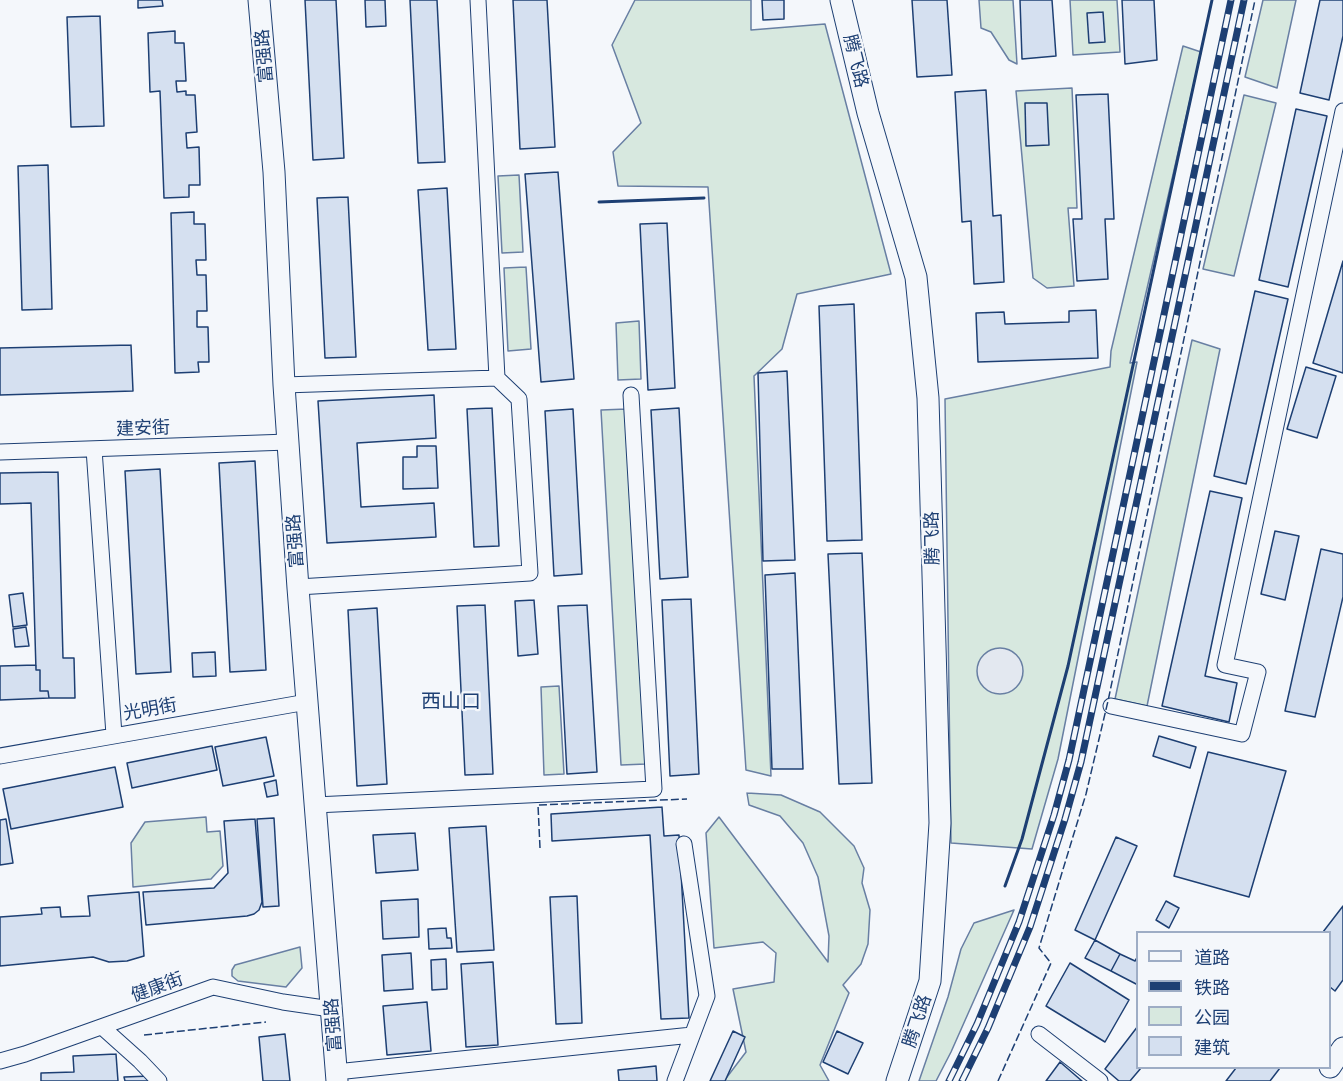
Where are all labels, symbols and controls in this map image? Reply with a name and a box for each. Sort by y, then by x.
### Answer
street label: 富强路 [251,28,277,84]
street label: 腾飞路 [839,32,873,90]
street label: 建安街 [116,416,170,440]
street label: 腾飞路 [921,511,943,565]
street label: 富强路 [282,513,308,569]
district label: 西山口 [421,689,481,713]
street label: 光明街 [122,694,178,724]
legend [1136,931,1331,1069]
text: 道路 [1194,946,1230,968]
street label: 健康街 [128,968,186,1006]
text: 铁路 [1194,976,1230,998]
street label: 腾飞路 [898,992,936,1050]
street label: 富强路 [320,997,346,1053]
text: 公园 [1194,1006,1230,1028]
text: 建筑 [1194,1036,1230,1058]

